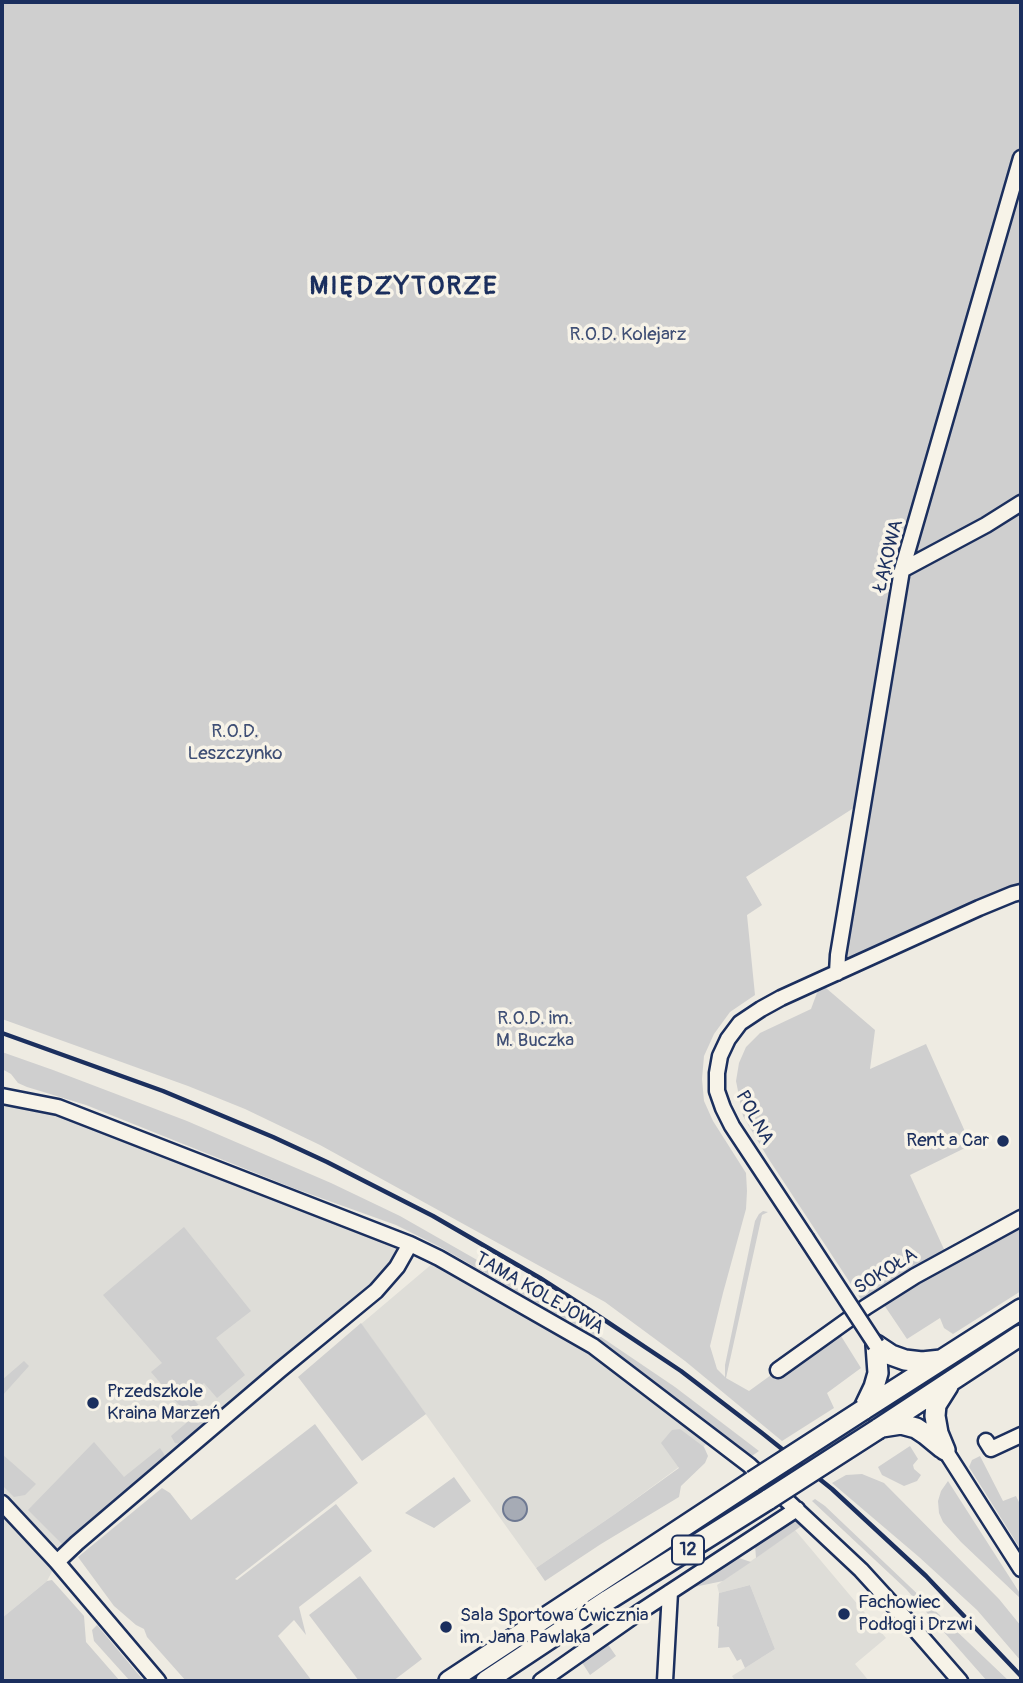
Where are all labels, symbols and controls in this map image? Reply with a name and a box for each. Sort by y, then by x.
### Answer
district label: MIĘDZYTORZE [311,271,497,303]
park label: R.O.D. Kolejarz [569,324,687,346]
street label: ŁĄKOWA [869,518,909,594]
park label: R.O.D. Leszczynko [187,721,283,765]
park label: R.O.D. im. M. Buczka [496,1008,574,1052]
street label: POLNA [730,1087,778,1149]
place label: Rent a Car [906,1130,989,1152]
marker: Rent a Car [995,1133,1011,1149]
street label: SOKOŁA [850,1244,922,1300]
street label: TAMA KOLEJOWA [470,1248,608,1340]
place label: Przedszkole Kraina Marzeń [107,1381,220,1425]
marker: Przedszkole Kraina Marzeń [85,1395,101,1411]
road number: 12 [672,1535,704,1564]
place label: Fachowiec Podłogi i Drzwi [858,1592,972,1636]
place label: Sala Sportowa Ćwicznia im. Jana Pawlaka [460,1605,649,1649]
marker: Fachowiec Podłogi i Drzwi [836,1606,852,1622]
marker: Sala Sportowa Ćwicznia im. Jana Pawlaka [438,1619,454,1635]

